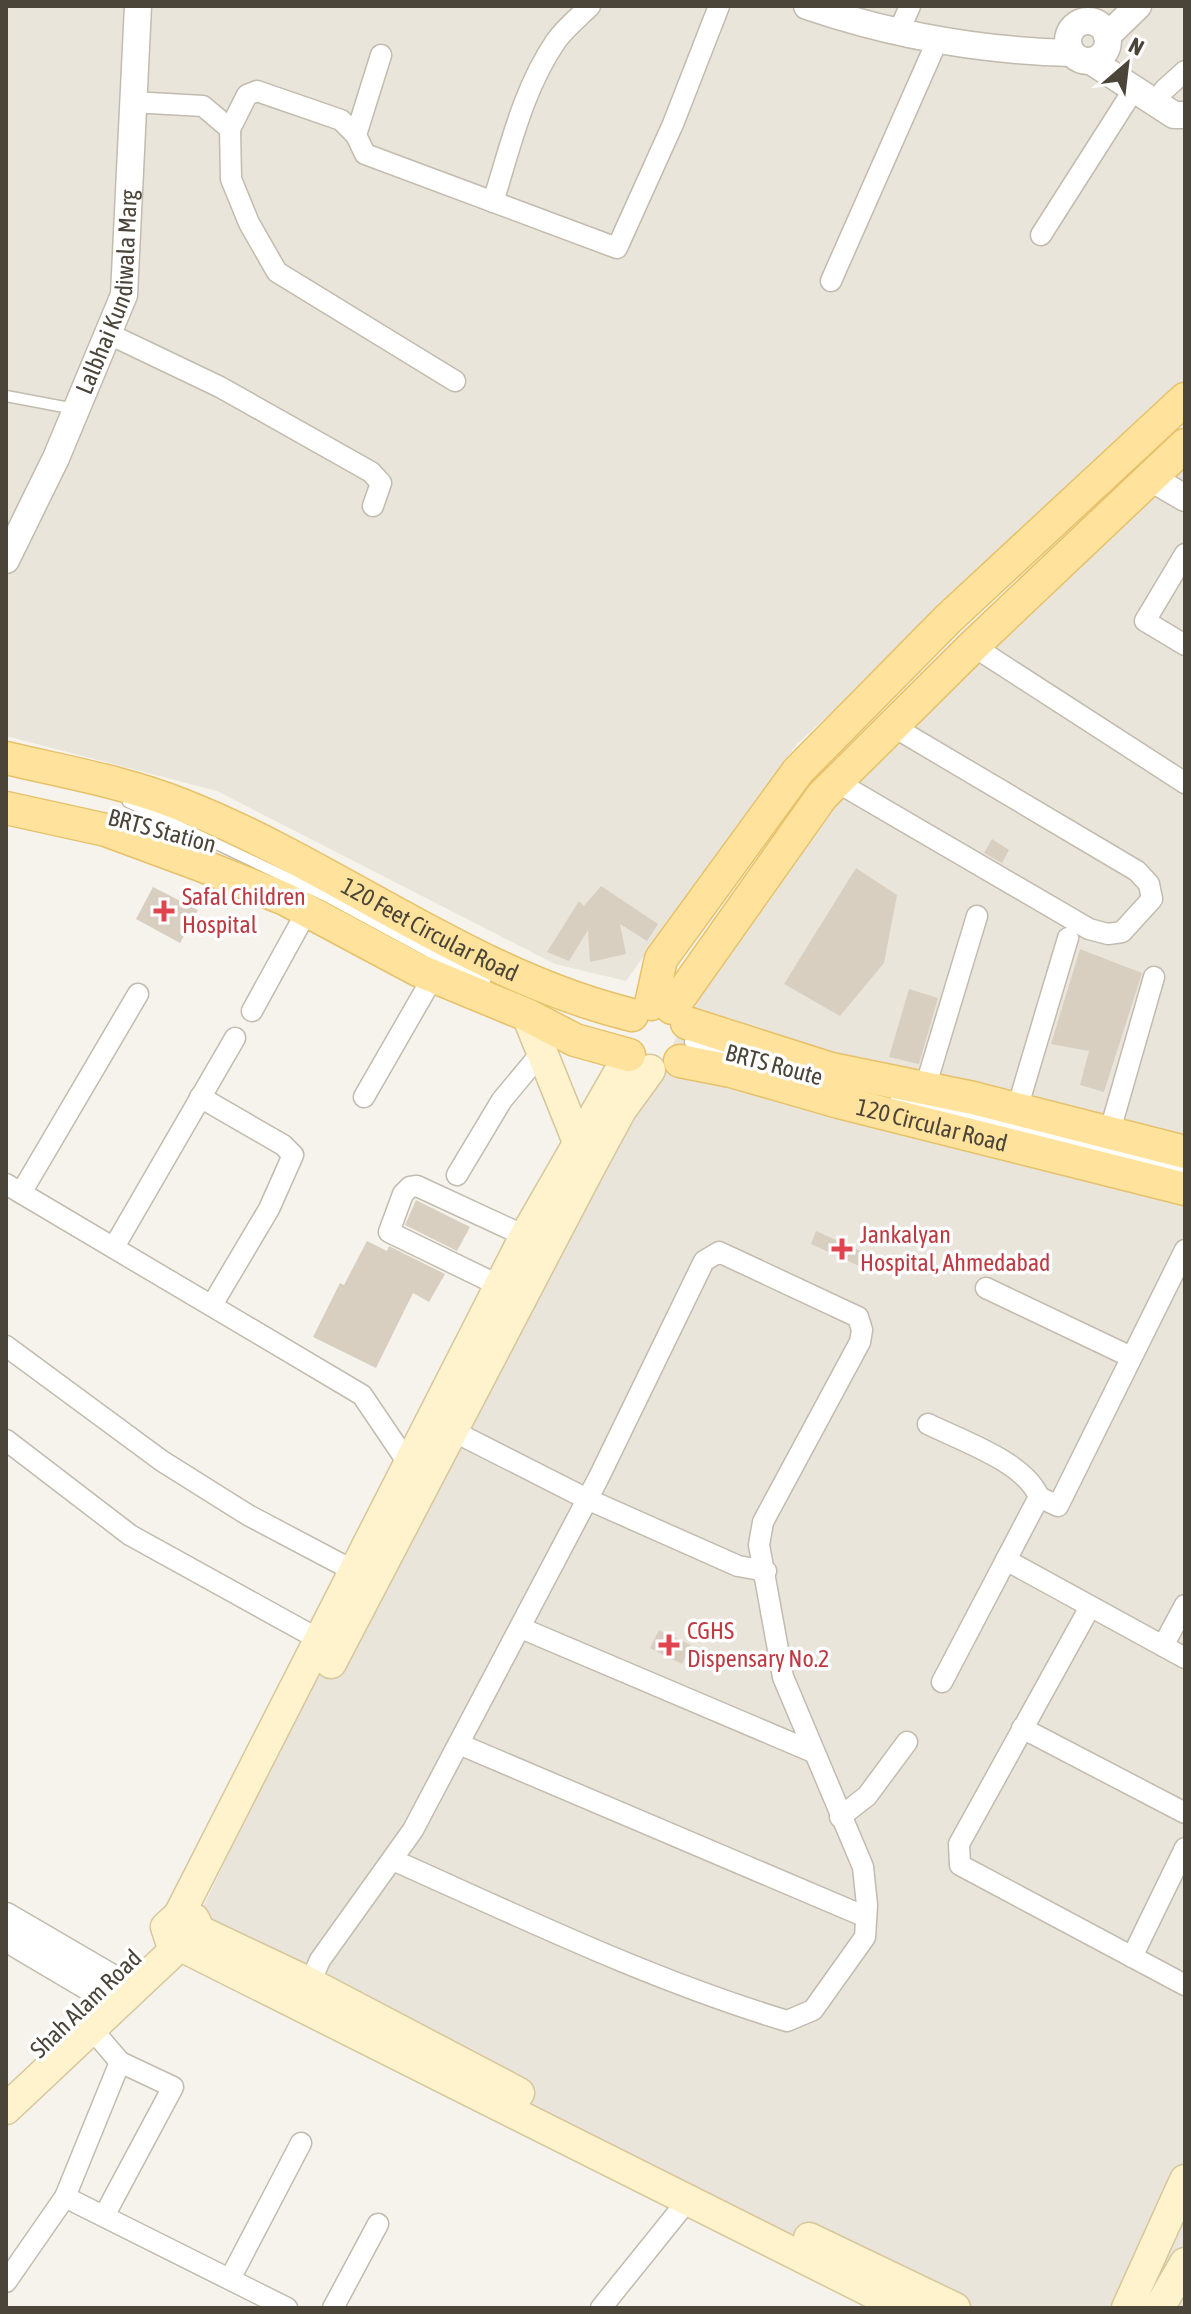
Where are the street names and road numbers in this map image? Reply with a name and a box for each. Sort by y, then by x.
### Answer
street label: Lalbhai Kundiwala Marg [70,188,142,398]
street label: BRTS Station [105,803,219,858]
street label: 120 Feet Circular Road [337,872,523,987]
street label: BRTS Route [722,1039,826,1090]
street label: 120 Circular Road [854,1093,1010,1157]
street label: Shah Alam Road [25,1944,147,2063]

